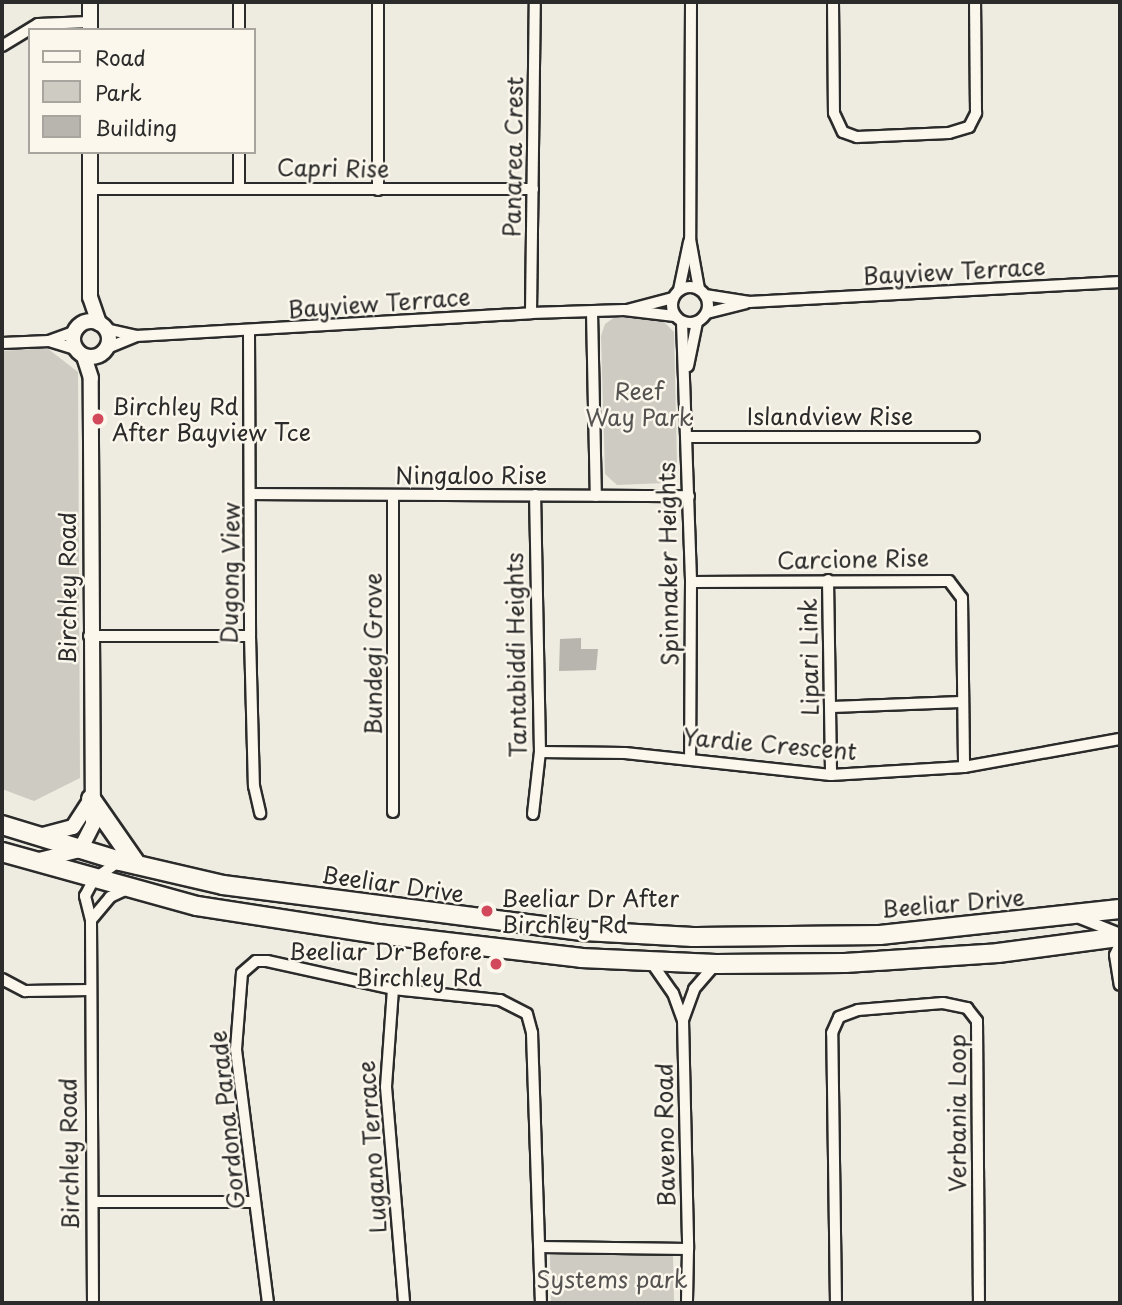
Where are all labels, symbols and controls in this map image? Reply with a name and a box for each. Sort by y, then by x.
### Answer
legend [28,28,256,154]
text: Road [95,41,146,73]
text: Park [95,76,142,108]
street label: Panarea Crest [498,76,528,238]
text: Building [95,111,177,143]
street label: Capri Rise [276,153,390,183]
street label: Bayview Terrace [863,252,1045,290]
street label: Bayview Terrace [288,283,470,323]
park label: Reef Way Park [585,377,693,431]
place label: Birchley Rd After Bayview Tce [112,392,312,446]
street label: Islandview Rise [747,402,913,430]
marker: Birchley Rd After Bayview Tce [90,411,106,427]
street label: Ningaloo Rise [395,461,547,489]
street label: Spinnaker Heights [652,462,684,666]
street label: Dugong View [215,502,245,644]
street label: Birchley Road [53,511,81,665]
street label: Carcione Rise [776,544,930,574]
street label: Tantabiddi Heights [500,551,532,759]
street label: Bundegi Grove [359,573,387,735]
street label: Lipari Link [794,598,824,716]
street label: Yardie Crescent [682,723,858,765]
street label: Beeliar Drive [320,860,466,908]
street label: Beeliar Drive [880,883,1026,923]
place label: Beeliar Dr After Birchley Rd [501,884,680,938]
marker: Beeliar Dr After Birchley Rd [479,903,495,919]
place label: Beeliar Dr Before Birchley Rd [291,937,482,991]
marker: Beeliar Dr Before Birchley Rd [488,956,504,972]
street label: Gordona Parade [204,1030,250,1210]
street label: Verbania Loop [943,1034,971,1192]
street label: Lugano Terrace [352,1061,392,1233]
street label: Baveno Road [650,1063,680,1207]
street label: Birchley Road [54,1076,84,1232]
park label: Systems park [536,1265,688,1293]

